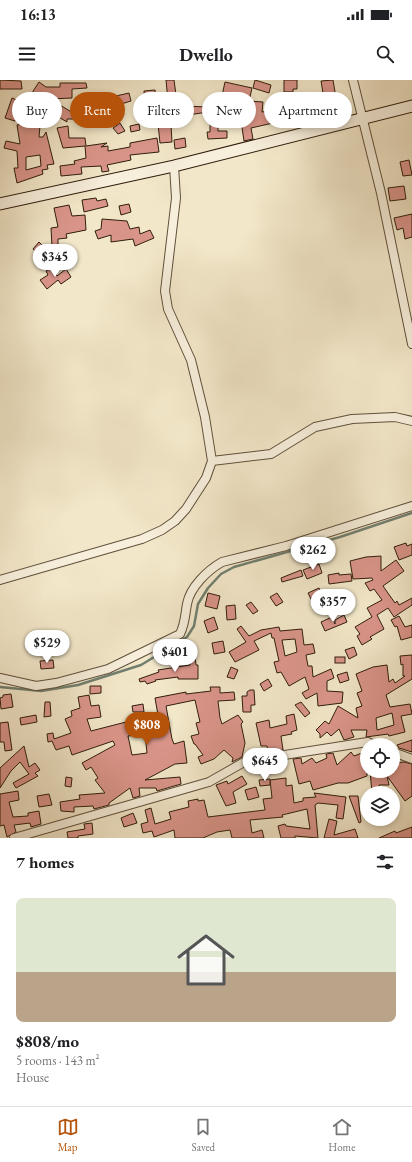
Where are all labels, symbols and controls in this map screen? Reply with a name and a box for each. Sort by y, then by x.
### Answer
text: 16:13 [20,5,56,24]
icon: menu [16,43,38,65]
text: Dwello [179,43,233,66]
icon: search [374,43,396,65]
chip: Buy [12,92,62,128]
chip: Rent [70,92,125,128]
chip: Filters [133,92,194,128]
chip: New [202,92,256,128]
chip: Apartment [264,92,352,128]
pin: $345 [31,244,79,278]
text: $345 [42,248,68,265]
pin: $262 [289,537,337,571]
text: $262 [300,541,326,558]
pin: $357 [309,589,357,623]
text: $357 [320,593,346,610]
pin: $529 [23,630,71,664]
text: $529 [34,634,60,651]
pin: $401 [151,639,199,673]
text: $401 [162,643,188,660]
pin: $808 [123,712,171,746]
text: $808 [134,716,160,733]
map controls [360,738,400,826]
button: locate [360,738,400,778]
pin: $645 [241,748,289,782]
text: $645 [252,752,278,769]
button: layers [360,786,400,826]
text: 7 homes [16,851,74,873]
icon: filters [374,851,396,873]
icon: home [170,924,242,996]
text: $808/mo [16,1030,79,1052]
text: 5 rooms · 143 m² [16,1052,100,1069]
text: House [16,1069,49,1086]
tab: Map [57,1116,79,1154]
tab: Saved [192,1116,215,1154]
tab: Home [328,1116,355,1154]

